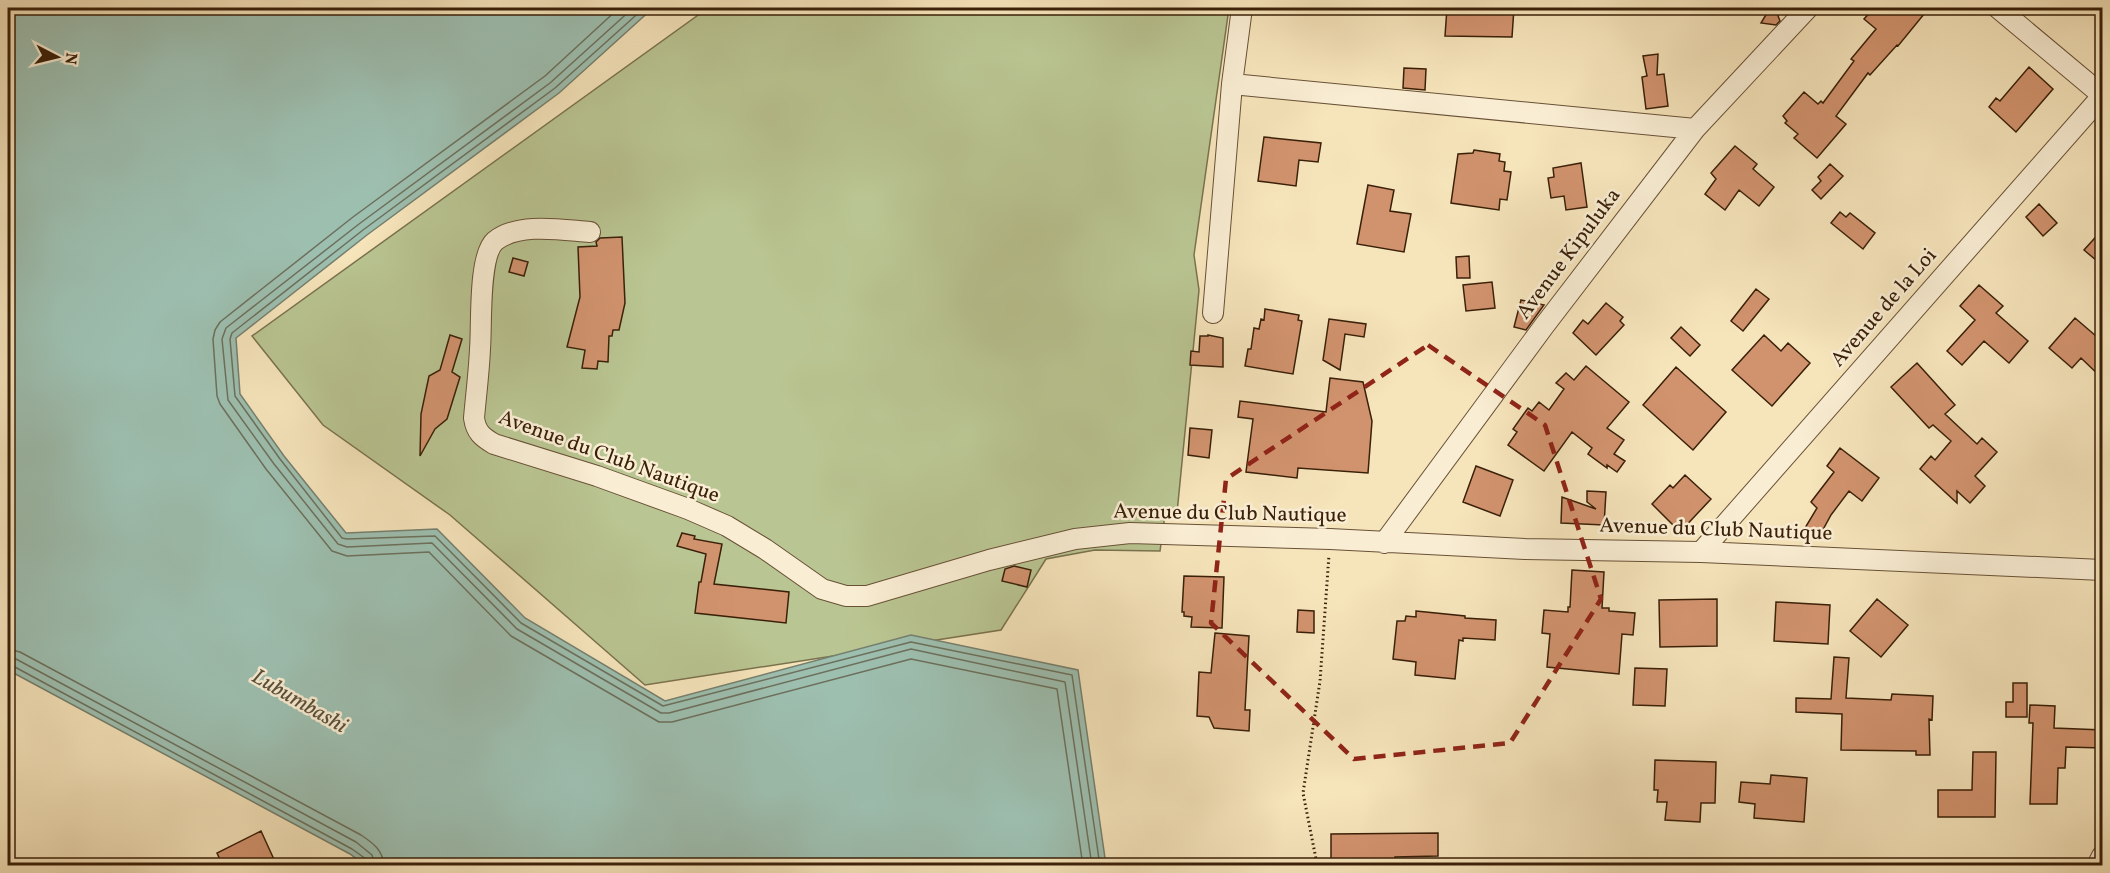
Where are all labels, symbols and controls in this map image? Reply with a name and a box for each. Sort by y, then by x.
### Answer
north arrow [27,27,87,87]
text: N [58,51,82,66]
street label: Avenue Kipuluka [1510,182,1628,326]
street label: Avenue de la Loi [1824,242,1944,374]
street label: Avenue du Club Nautique [494,404,724,511]
street label: Avenue du Club Nautique [1113,497,1347,531]
street label: Avenue du Club Nautique [1599,511,1833,549]
water label: Lubumbashi [246,662,353,742]

